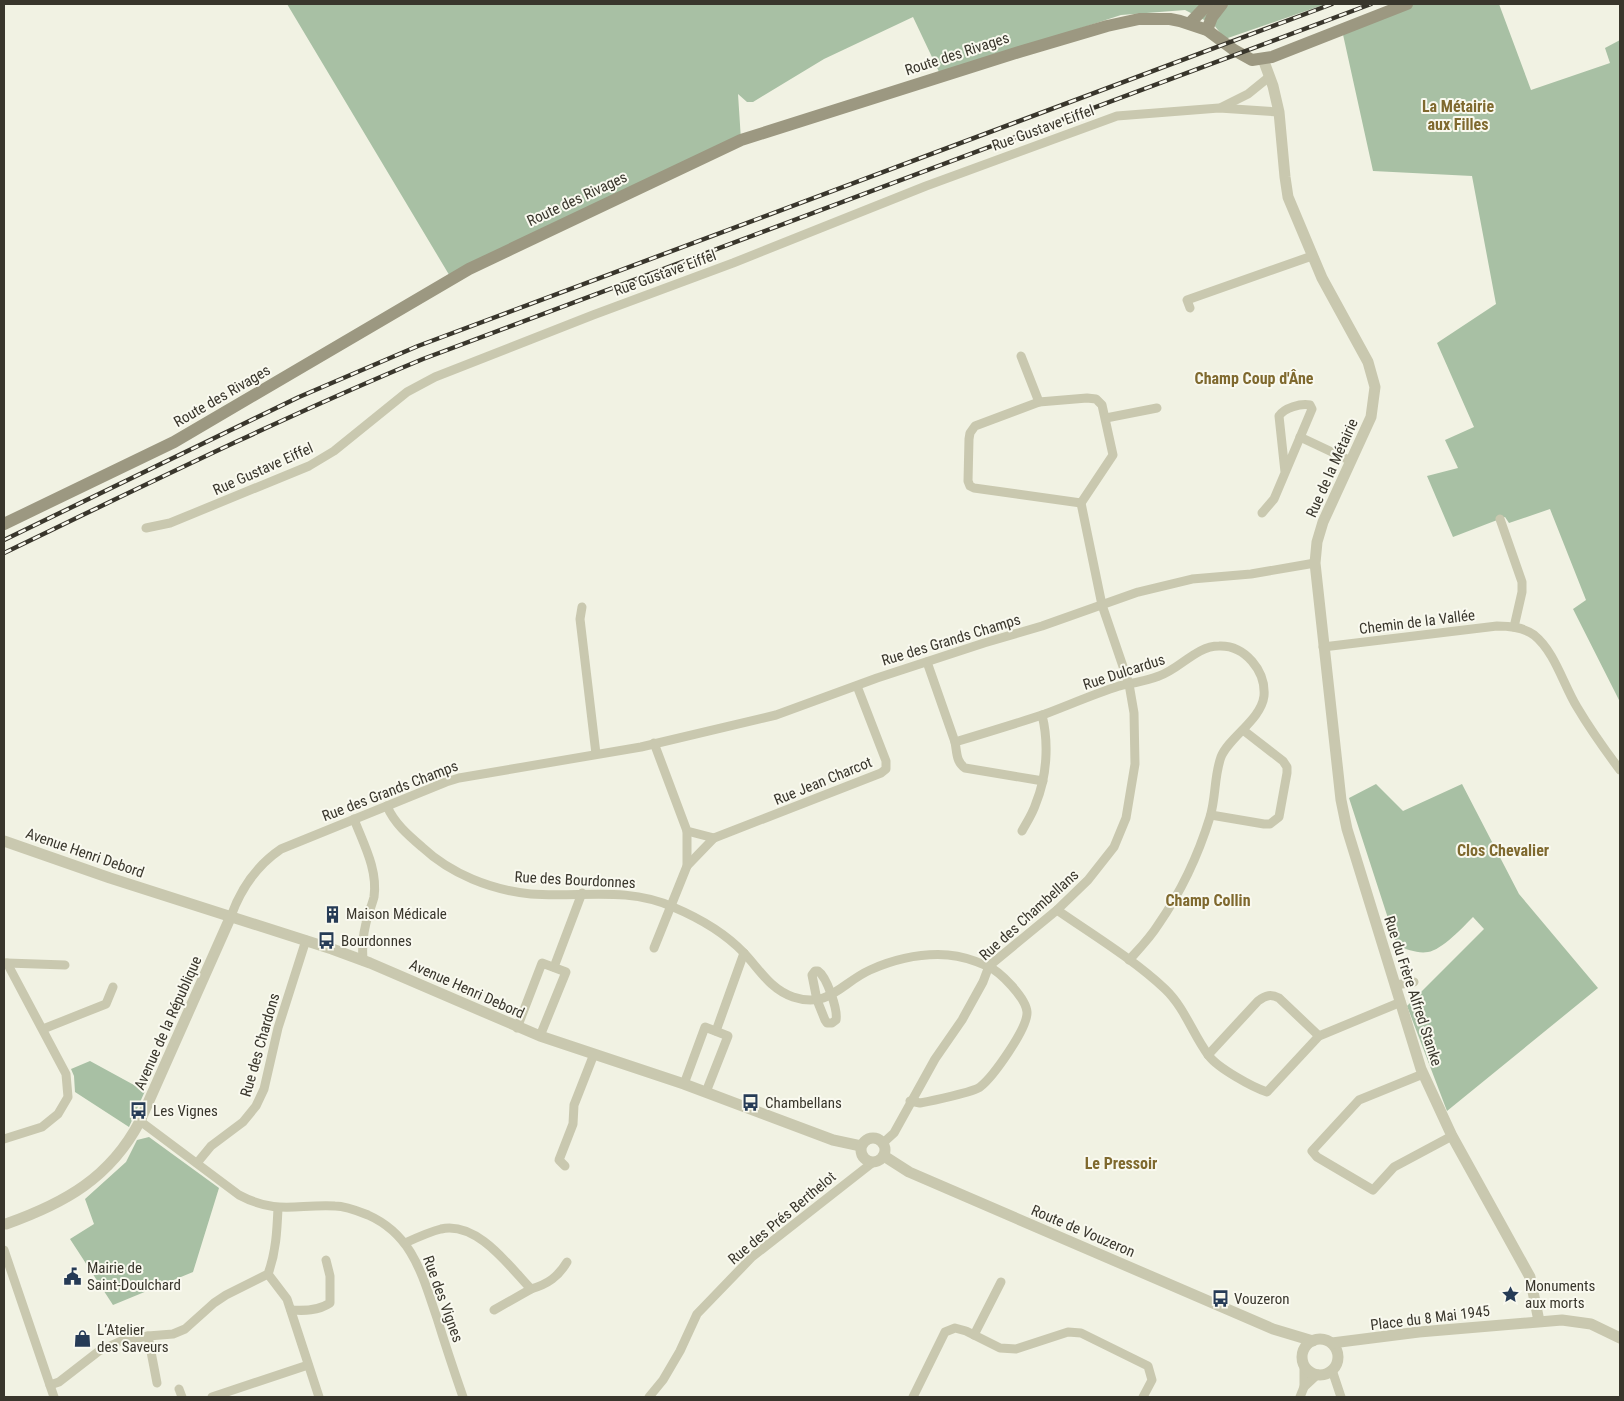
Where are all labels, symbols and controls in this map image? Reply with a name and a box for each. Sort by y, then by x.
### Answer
street label: Route des Rivages [903,29,1012,79]
district label: La Métairie aux Filles [1422,97,1494,134]
street label: Rue Gustave Eiffel [989,101,1097,155]
street label: Route des Rivages [524,168,630,230]
street label: Rue Gustave Eiffel [611,246,719,300]
street label: Route des Rivages [170,361,274,431]
district label: Champ Coup d'Âne [1195,369,1314,388]
street label: Rue de la Métairie [1302,416,1362,520]
street label: Rue Gustave Eiffel [210,439,316,499]
street label: Chemin de la Vallée [1358,606,1476,638]
street label: Rue des Grands Champs [879,610,1023,670]
street label: Rue Dulcardus [1081,650,1167,694]
street label: Rue Jean Charcot [771,753,875,809]
street label: Rue des Grands Champs [319,757,461,825]
street label: Avenue Henri Debord [23,824,147,882]
district label: Clos Chevalier [1457,841,1549,860]
street label: Rue des Chambellans [976,866,1082,964]
street label: Rue des Bourdonnes [514,868,636,892]
district label: Champ Collin [1165,891,1251,910]
building icon: Maison Médicale [322,904,342,924]
place label: Maison Médicale [346,905,447,923]
street label: Rue du Frère Alfred Stanke [1380,914,1446,1068]
bus stop icon: Bourdonnes [317,931,337,951]
place label: Bourdonnes [341,932,412,950]
street label: Avenue de la République [130,953,206,1093]
street label: Avenue Henri Debord [407,956,527,1022]
street label: Rue des Chardons [237,991,283,1099]
bus stop icon: Chambellans [741,1093,761,1113]
place label: Chambellans [765,1094,842,1112]
bus stop icon: Les Vignes [129,1101,149,1121]
place label: Les Vignes [153,1102,218,1120]
district label: Le Pressoir [1085,1154,1157,1173]
street label: Rue des Prés Berthelot [725,1168,839,1268]
street label: Route de Vouzeron [1028,1201,1138,1261]
street label: Rue des Vignes [419,1253,467,1345]
place label: Mairie de Saint-Doulchard [87,1259,181,1294]
public building icon: Mairie de Saint-Doulchard [63,1267,83,1287]
place label: Monuments aux morts [1525,1277,1595,1312]
place icon: Monuments aux morts [1501,1285,1521,1305]
bus stop icon: Vouzeron [1210,1289,1230,1309]
place label: Vouzeron [1234,1290,1290,1308]
street label: Place du 8 Mai 1945 [1369,1302,1491,1334]
place label: L’Atelier des Saveurs [97,1321,169,1356]
shop icon: L’Atelier des Saveurs [73,1329,93,1349]

